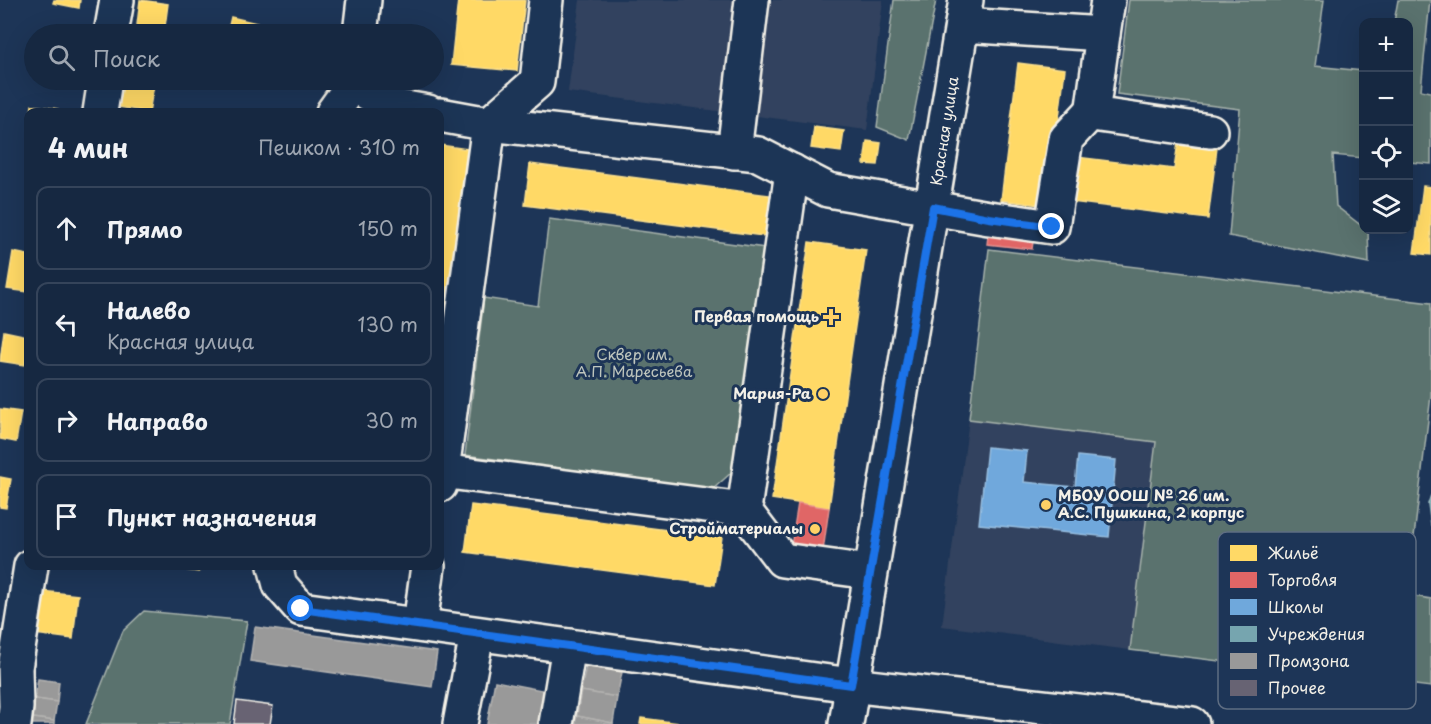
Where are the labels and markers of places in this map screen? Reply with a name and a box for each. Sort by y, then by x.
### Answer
place label: Первая помощь [694,304,819,327]
marker: Первая помощь [824,310,838,324]
place label: Мария-Ра [733,381,811,404]
marker: Мария-Ра [816,387,830,401]
place label: МБОУ ООШ № 26 им. А.С. Пушкина, 2 корпус [1058,483,1244,523]
marker: МБОУ ООШ № 26 им. А.С. Пушкина, 2 корпус [1039,498,1053,512]
place label: Стройматериалы [669,516,803,539]
marker: Стройматериалы [808,522,822,536]

